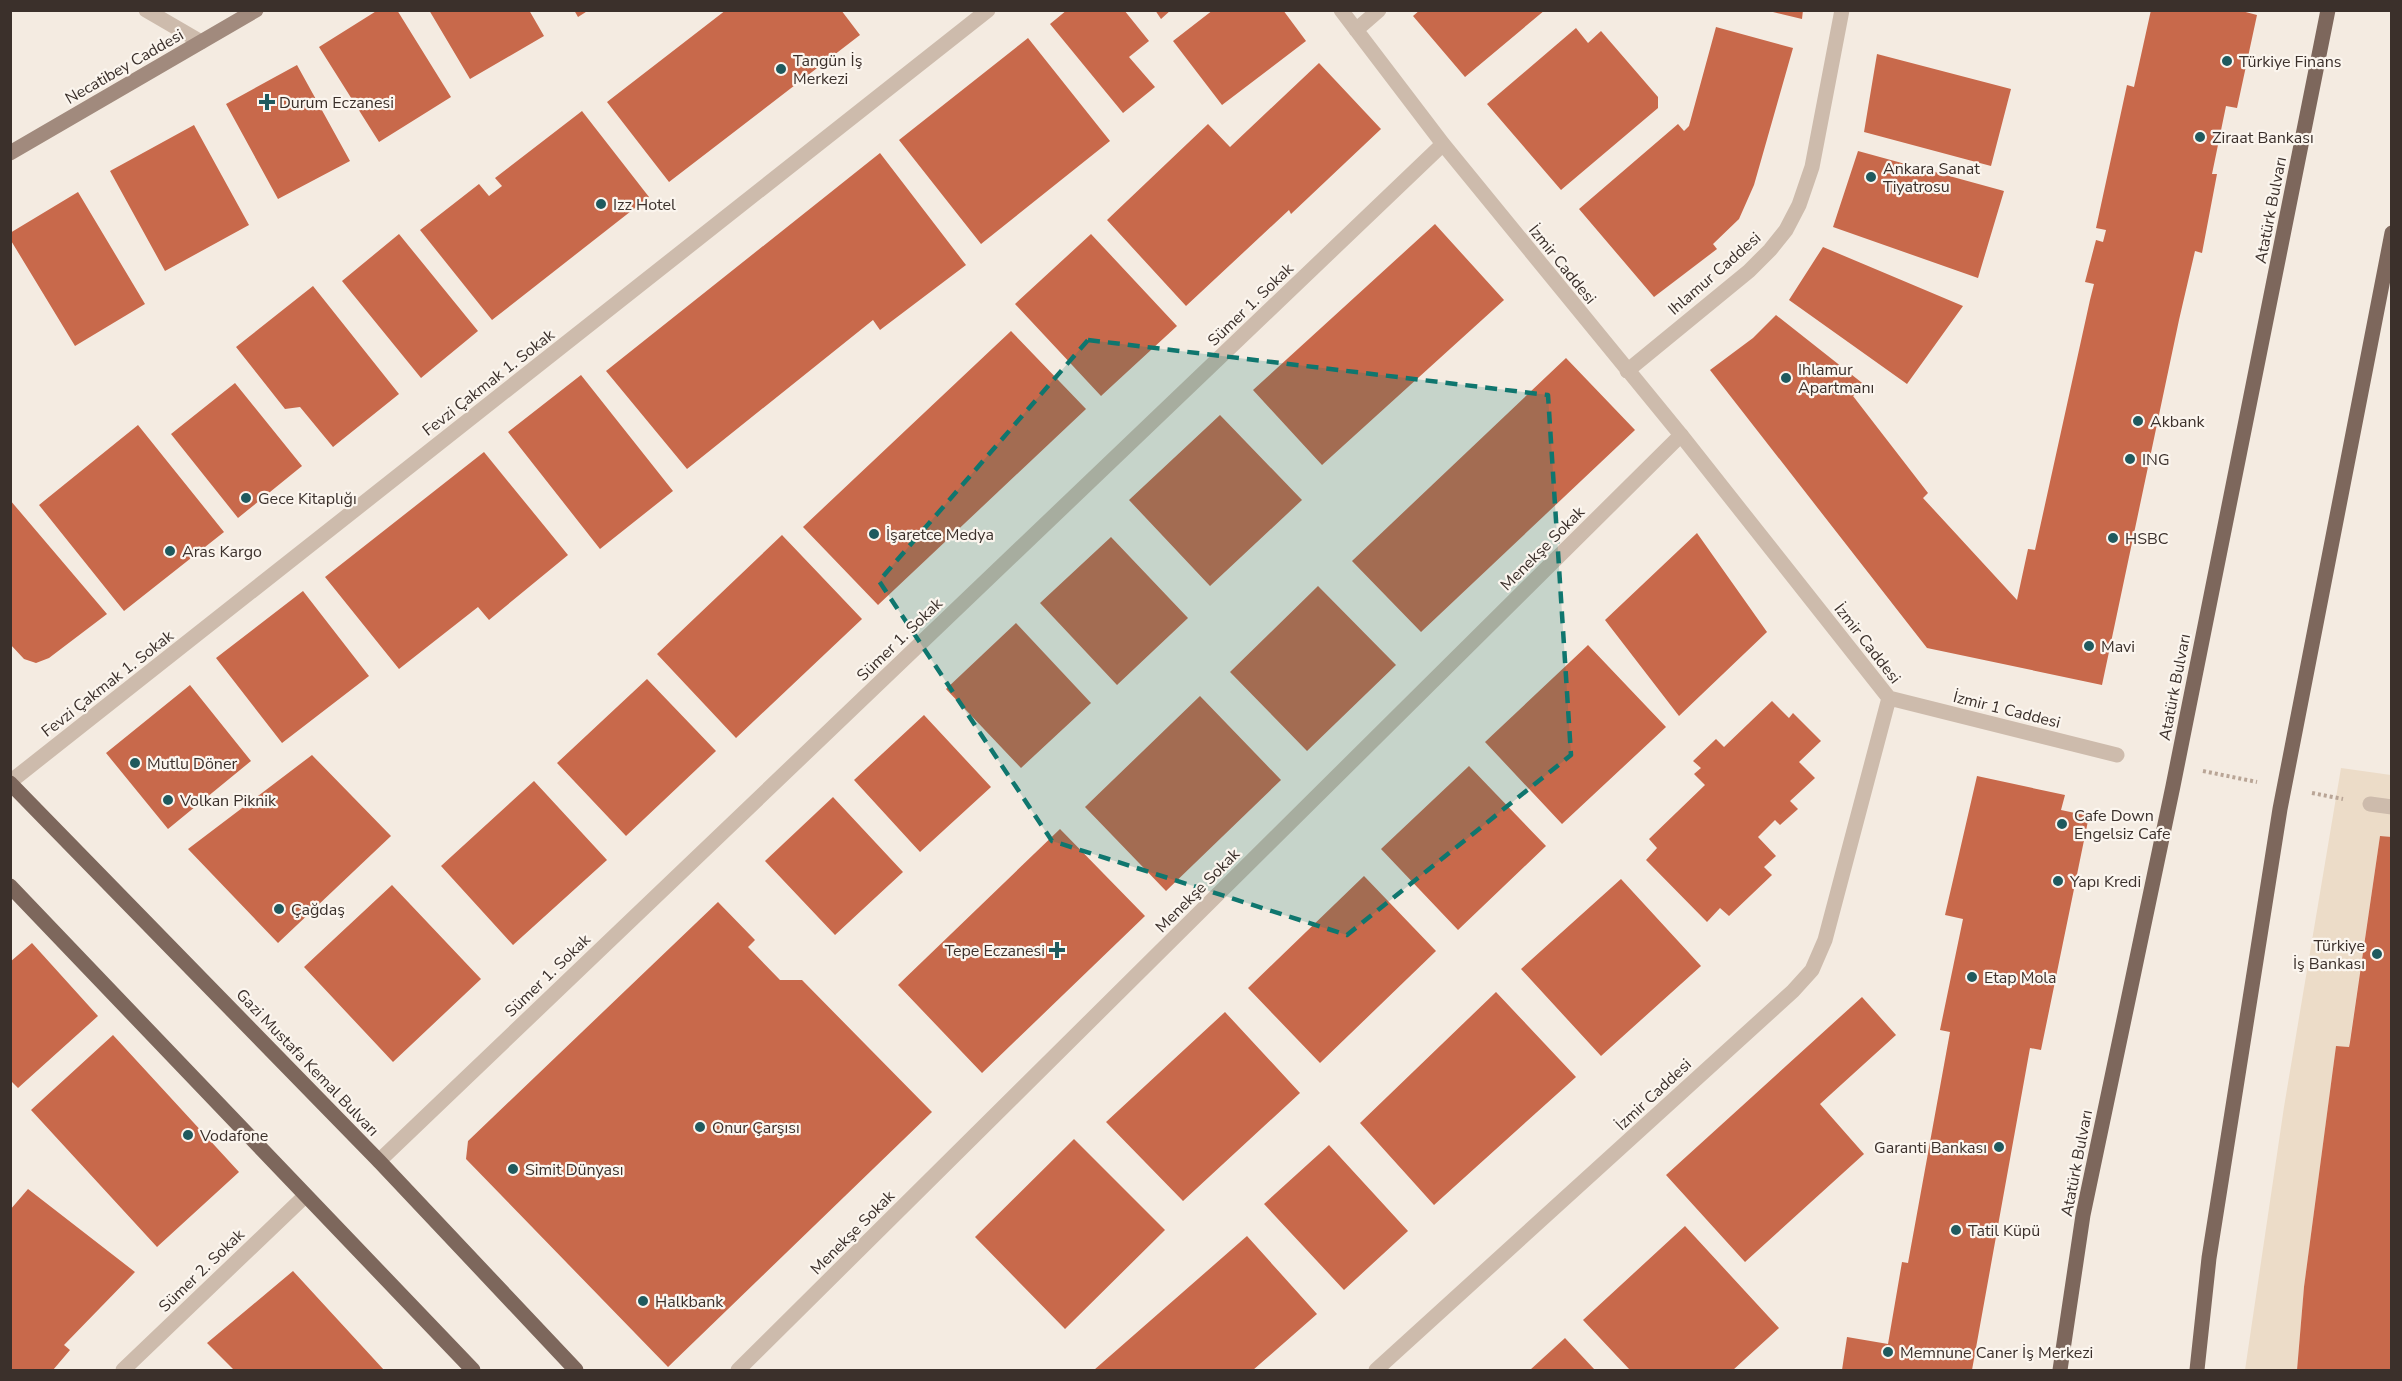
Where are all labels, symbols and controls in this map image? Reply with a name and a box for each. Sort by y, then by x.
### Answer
street label: Necatibey Caddesi [61,24,188,110]
place label: Tangün İş Merkezi [793,50,862,90]
place label: Türkiye Finans [2239,51,2341,73]
marker: Türkiye Finans [2220,54,2234,68]
marker: Tangün İş Merkezi [774,62,788,76]
place label: Durum Eczanesi [279,92,394,114]
marker: Durum Eczanesi [260,95,274,109]
place label: Ziraat Bankası [2212,127,2314,149]
marker: Ziraat Bankası [2193,130,2207,144]
street label: Atatürk Bulvarı [2250,155,2292,265]
place label: Ankara Sanat Tiyatrosu [1883,158,1980,198]
marker: Ankara Sanat Tiyatrosu [1864,170,1878,184]
place label: Izz Hotel [613,194,676,216]
marker: Izz Hotel [594,197,608,211]
street label: İzmir Caddesi [1523,220,1601,309]
street label: Ihlamur Caddesi [1663,227,1766,320]
street label: Sümer 1. Sokak [1203,257,1299,351]
street label: Fevzi Çakmak 1. Sokak [418,324,560,441]
place label: Ihlamur Apartmanı [1798,359,1874,399]
marker: Ihlamur Apartmanı [1779,371,1793,385]
place label: Akbank [2150,411,2206,433]
marker: Akbank [2131,414,2145,428]
place label: ING [2142,449,2170,471]
marker: ING [2123,452,2137,466]
place label: Gece Kitaplığı [258,488,357,510]
marker: Gece Kitaplığı [239,491,253,505]
street label: Menekşe Sokak [1496,501,1590,596]
place label: İşaretce Medya [886,524,994,546]
marker: İşaretce Medya [867,527,881,541]
place label: HSBC [2125,528,2169,550]
marker: HSBC [2106,531,2120,545]
place label: Aras Kargo [182,541,262,563]
marker: Aras Kargo [163,544,177,558]
street label: Sümer 1. Sokak [852,592,948,686]
street label: İzmir Caddesi [1829,599,1906,688]
street label: Fevzi Çakmak 1. Sokak [37,625,179,742]
street label: Atatürk Bulvarı [2154,632,2196,742]
place label: Mavi [2101,636,2135,658]
marker: Mavi [2082,639,2096,653]
street label: İzmir 1 Caddesi [1951,686,2063,734]
place label: Mutlu Döner [147,753,237,775]
marker: Mutlu Döner [128,756,142,770]
place label: Volkan Piknik [179,790,277,812]
marker: Volkan Piknik [161,793,175,807]
place label: Cafe Down Engelsiz Cafe [2074,805,2171,845]
marker: Cafe Down Engelsiz Cafe [2055,817,2069,831]
street label: Menekşe Sokak [1151,843,1245,938]
place label: Yapı Kredi [2069,871,2141,893]
marker: Yapı Kredi [2051,874,2065,888]
place label: Çağdaş [291,899,345,921]
marker: Çağdaş [272,902,286,916]
street label: Sümer 1. Sokak [500,928,596,1022]
place label: Türkiye İş Bankası [2293,935,2365,975]
place label: Tepe Eczanesi [945,940,1045,962]
marker: Tepe Eczanesi [1050,943,1064,957]
marker: Türkiye İş Bankası [2370,947,2384,961]
place label: Etap Mola [1984,967,2057,989]
marker: Etap Mola [1965,970,1979,984]
street label: Gazi Mustafa Kemal Bulvarı [231,984,384,1141]
street label: İzmir Caddesi [1611,1054,1696,1136]
street label: Atatürk Bulvarı [2056,1108,2098,1218]
place label: Onur Çarşısı [712,1117,800,1139]
marker: Onur Çarşısı [693,1120,707,1134]
place label: Vodafone [199,1125,268,1147]
marker: Vodafone [181,1128,195,1142]
place label: Garanti Bankası [1874,1137,1987,1159]
marker: Garanti Bankası [1992,1140,2006,1154]
place label: Simit Dünyası [525,1159,623,1181]
marker: Simit Dünyası [506,1162,520,1176]
street label: Menekşe Sokak [806,1185,900,1280]
place label: Tatil Küpü [1968,1220,2040,1242]
street label: Sümer 2. Sokak [154,1223,250,1317]
marker: Tatil Küpü [1949,1223,1963,1237]
place label: Halkbank [655,1291,724,1313]
marker: Halkbank [636,1294,650,1308]
place label: Memnune Caner İş Merkezi [1900,1342,2093,1364]
marker: Memnune Caner İş Merkezi [1881,1345,1895,1359]

